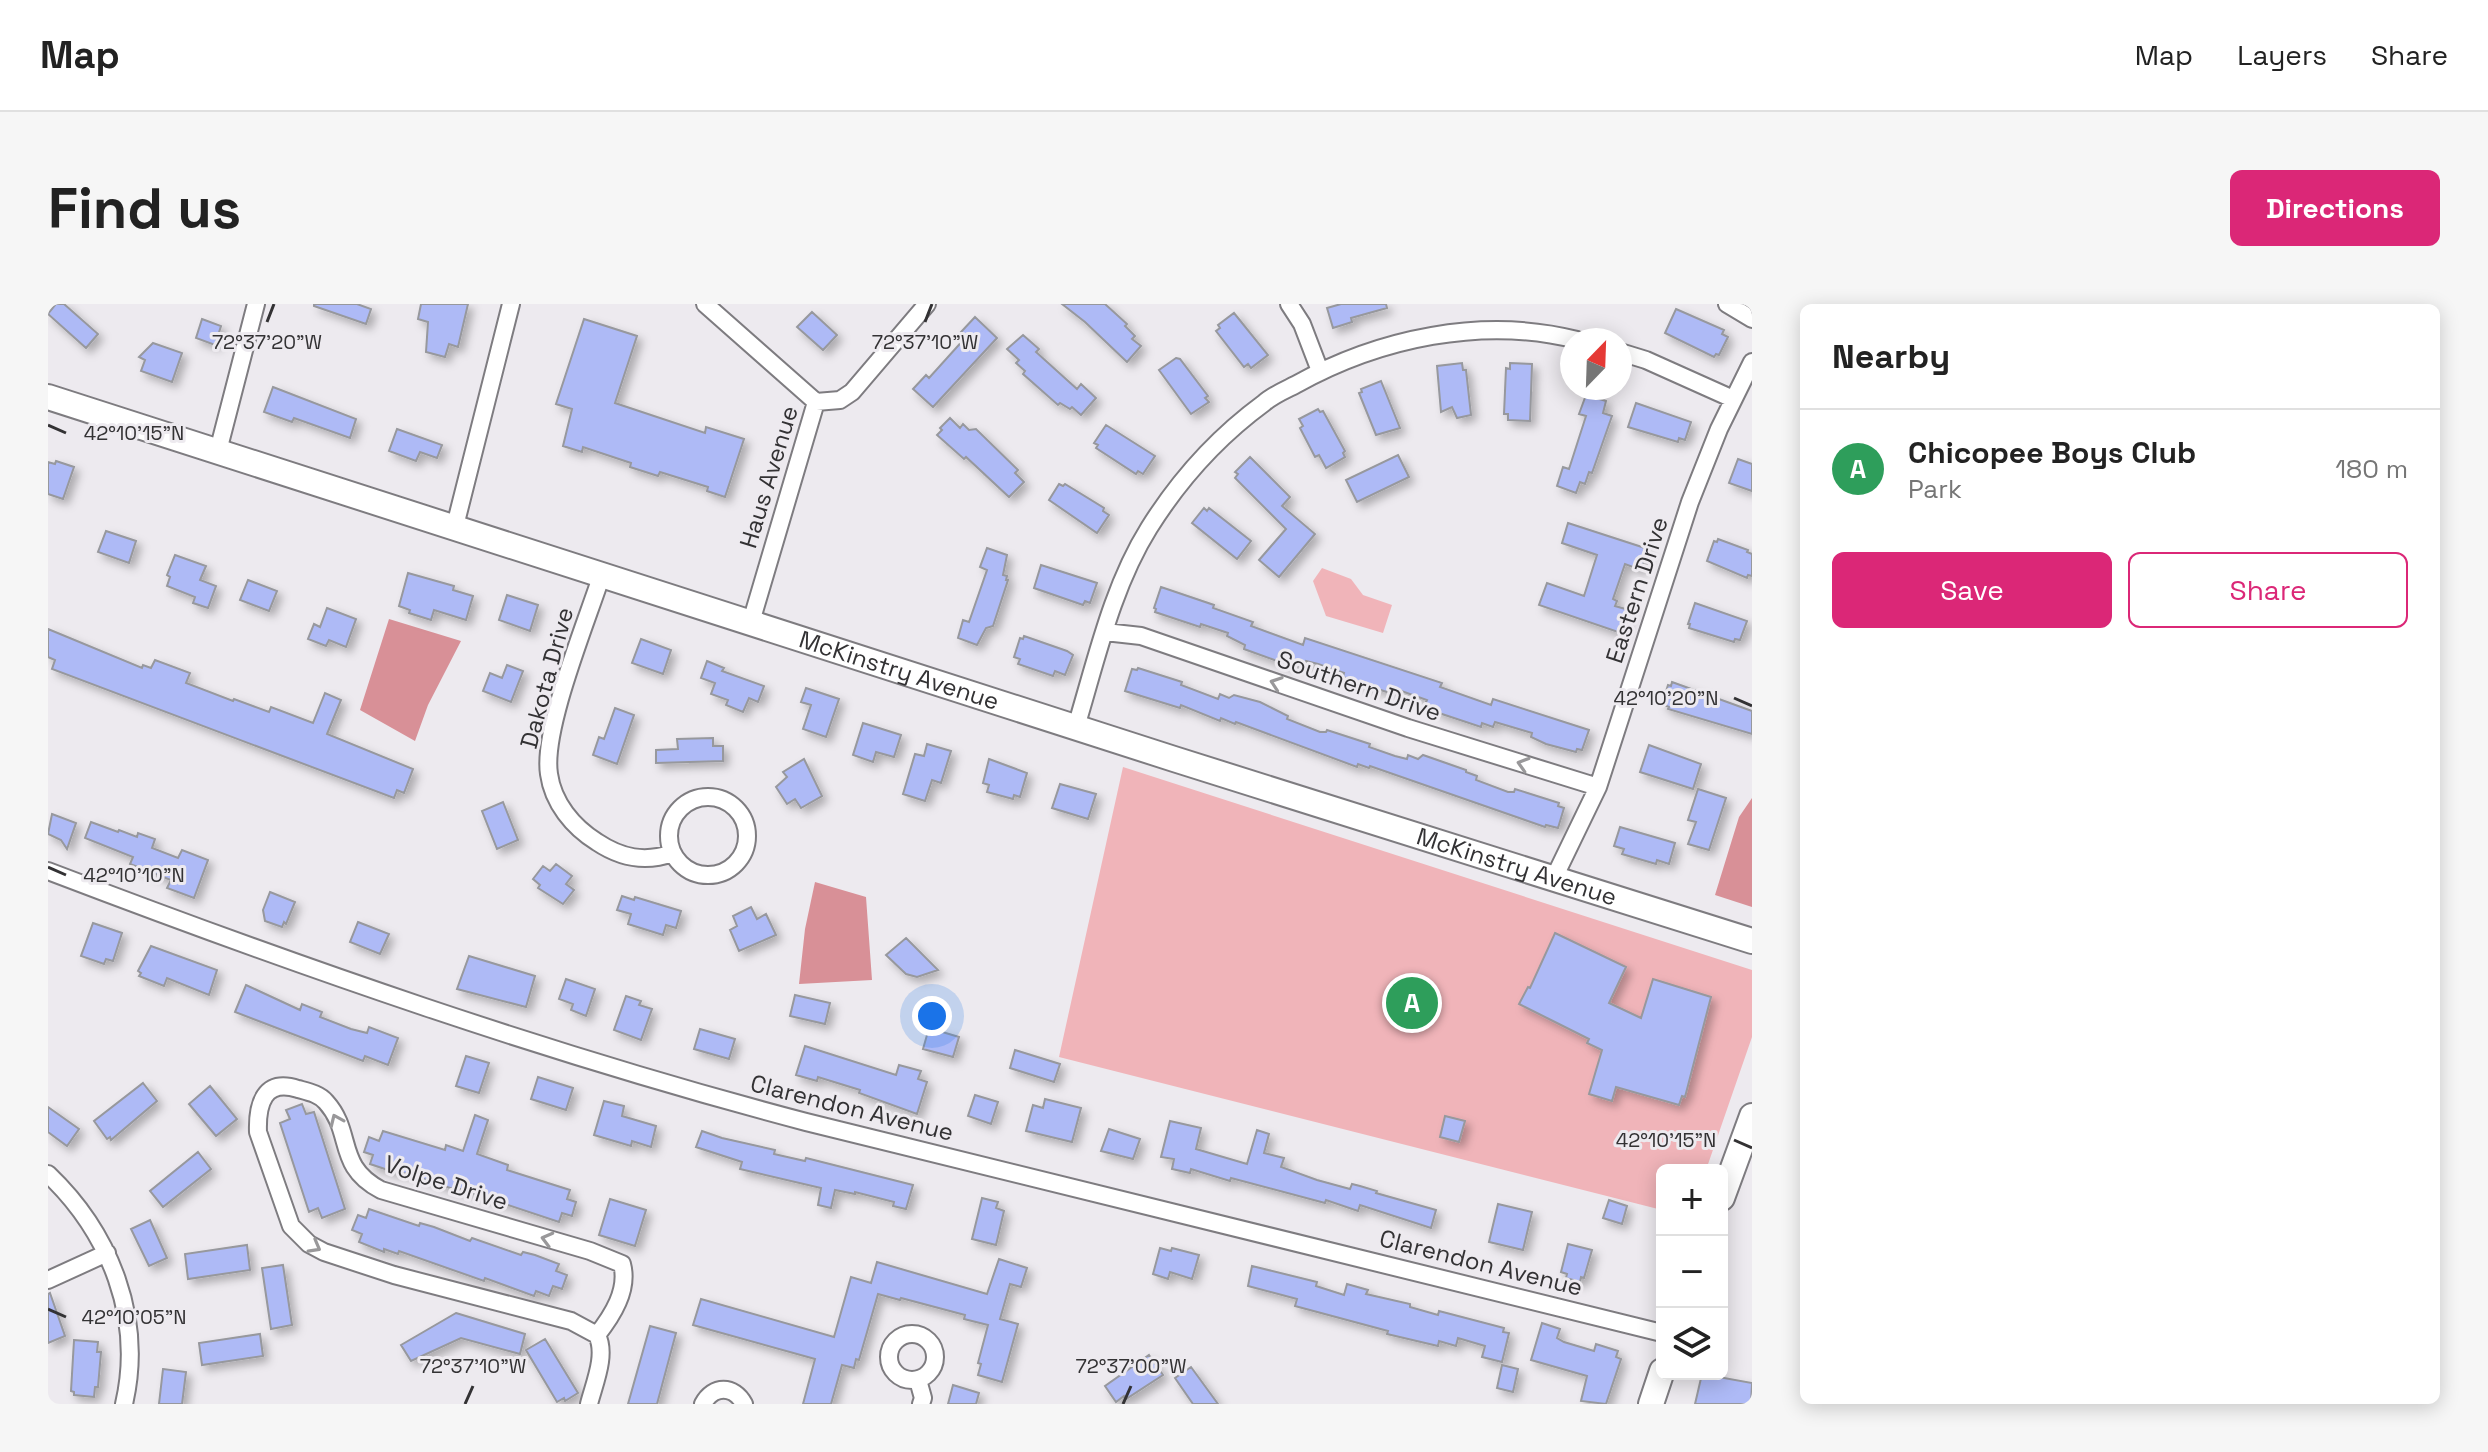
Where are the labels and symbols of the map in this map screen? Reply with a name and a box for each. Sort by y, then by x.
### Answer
north arrow [1560,328,1632,400]
text: 72°37'20"W [212,329,322,355]
text: 72°37'10"W [872,329,978,355]
street label: Haus Avenue [732,402,805,552]
text: 42°10'15"N [84,420,184,446]
street label: Eastern Drive [1598,513,1675,667]
street label: Dakota Drive [513,604,580,752]
street label: McKinstry Avenue [795,624,1003,717]
street label: Southern Drive [1273,643,1445,728]
one-way arrow [1270,677,1284,693]
text: 42°10'20"N [1613,685,1719,711]
one-way arrow [1517,757,1531,773]
street label: McKinstry Avenue [1413,820,1621,912]
text: 42°10'10"N [83,862,185,888]
pin: A [1386,973,1438,1033]
your location [912,996,952,1036]
street label: Clarendon Avenue [747,1067,957,1148]
one-way arrow [329,1114,345,1128]
text: 42°10'15"N [1616,1127,1716,1153]
street label: Volpe Drive [380,1148,512,1217]
street label: Clarendon Avenue [1376,1222,1586,1303]
one-way arrow [540,1232,554,1248]
one-way arrow [306,1237,321,1253]
text: 42°10'05"N [82,1304,186,1330]
text: 72°37'10"W [420,1353,526,1379]
text: 72°37'00"W [1076,1353,1186,1379]

